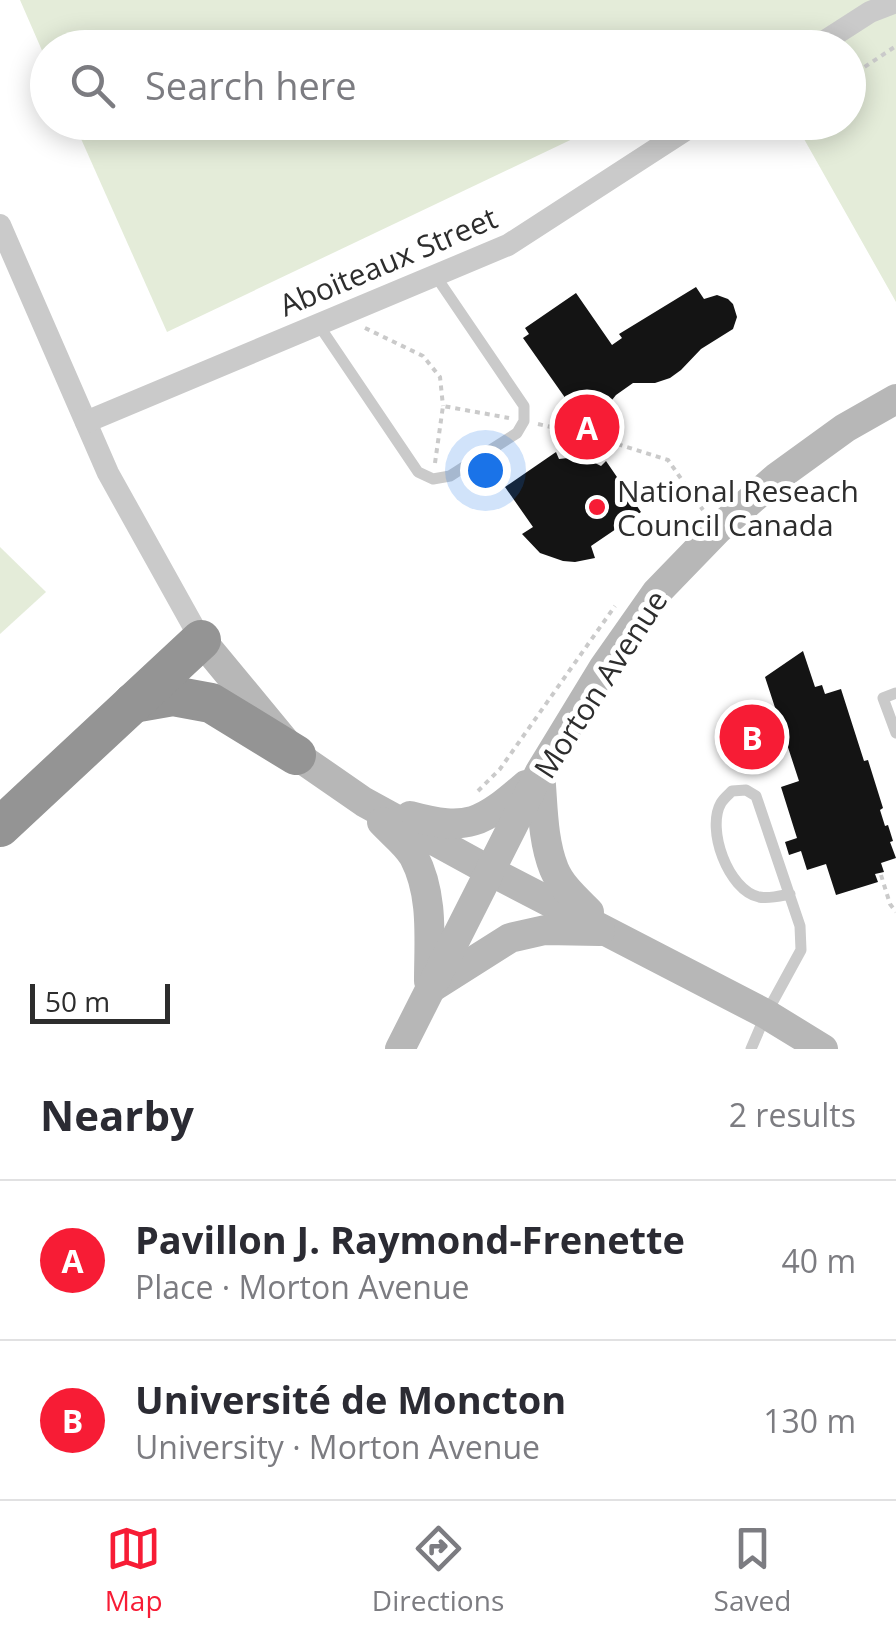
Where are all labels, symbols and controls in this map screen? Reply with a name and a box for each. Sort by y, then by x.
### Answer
search box [30,30,866,140]
icon: search [65,58,120,113]
text: Search here [145,59,357,111]
street label: Aboiteaux Street [273,197,503,325]
pin: A [554,390,620,464]
your location [460,445,511,496]
place label: National Reseach Council Canada [617,470,859,545]
marker: National Reseach Council Canada [586,496,608,518]
street label: Morton Avenue [524,582,676,786]
pin: B [720,700,784,774]
scale bar [30,979,170,1024]
text: 50 m [45,982,110,1020]
text: Nearby [40,1086,194,1143]
text: 2 results [729,1093,856,1136]
text: Pavillon J. Raymond-Frenette [135,1213,685,1265]
text: A [61,1239,84,1282]
text: 40 m [781,1239,856,1282]
text: Place · Morton Avenue [135,1265,470,1308]
text: Université de Moncton [135,1373,566,1425]
text: B [62,1399,83,1442]
text: 130 m [763,1399,856,1442]
text: University · Morton Avenue [135,1425,540,1468]
tab: Map [105,1521,163,1619]
tab: Directions [372,1521,504,1619]
tab: Saved [714,1521,791,1619]

